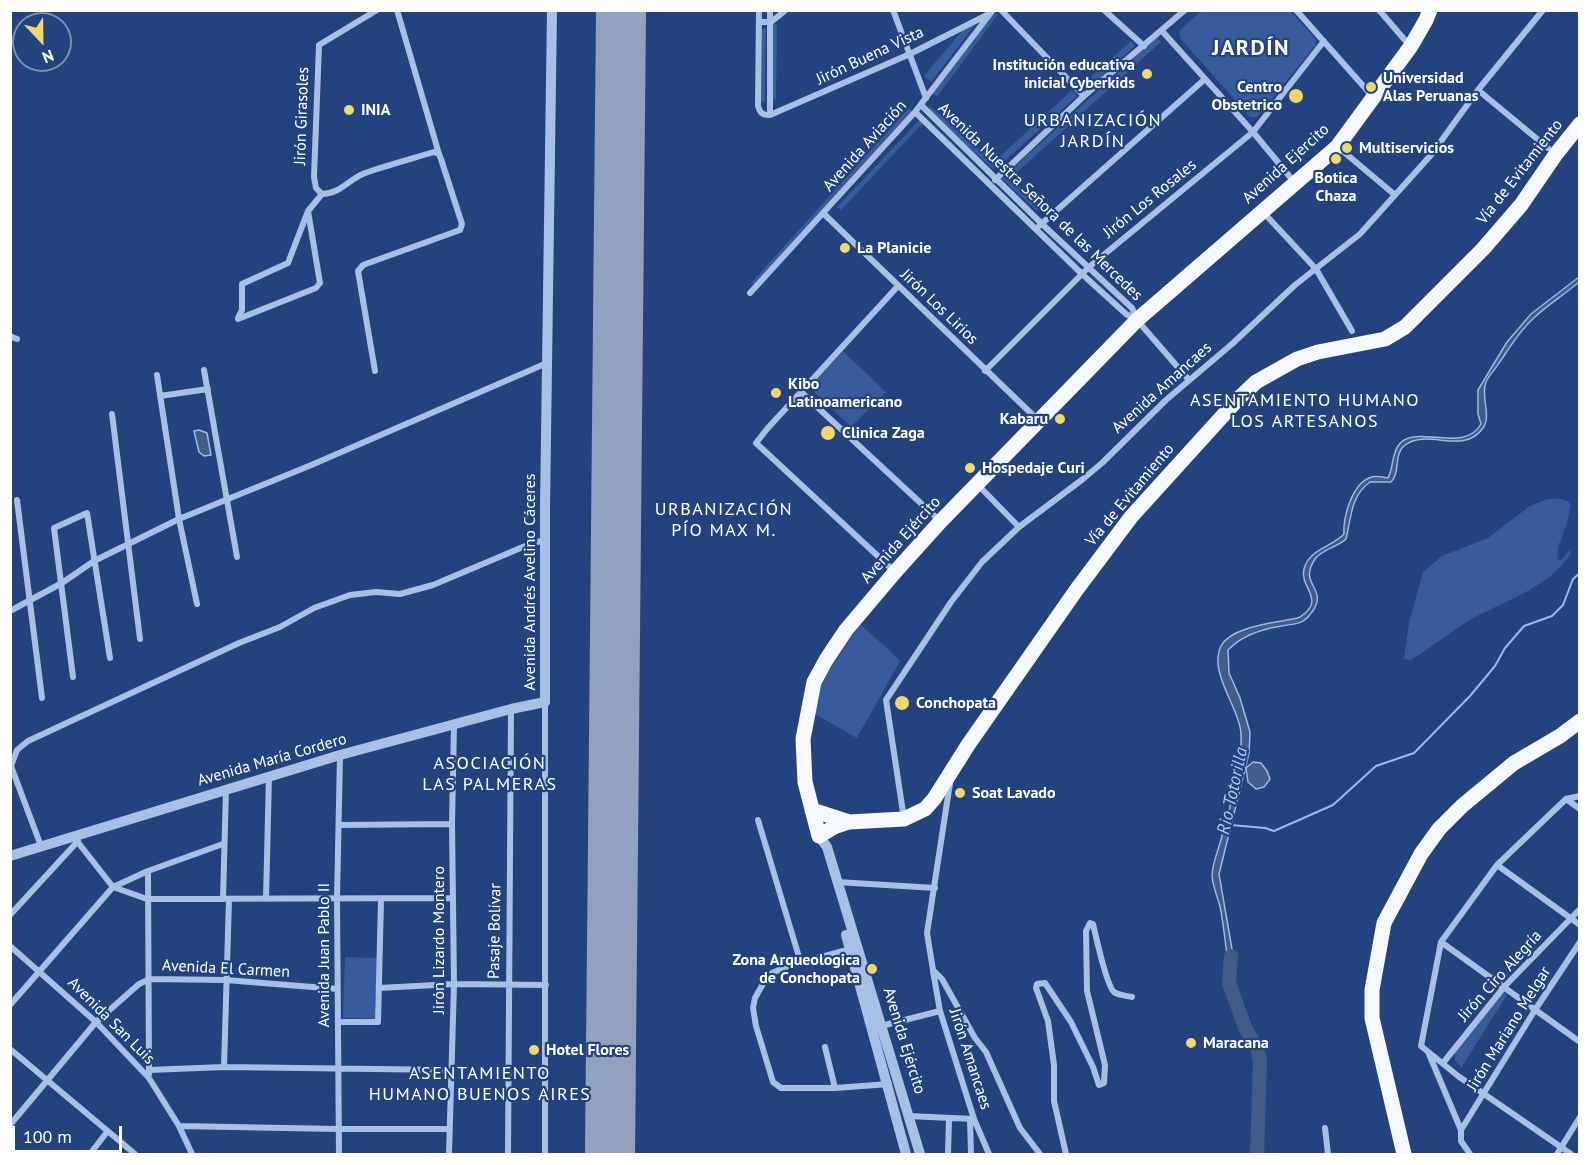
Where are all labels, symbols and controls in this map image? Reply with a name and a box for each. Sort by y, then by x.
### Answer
north arrow [12,12,72,72]
street label: Jirón Buena Vista [813,23,927,89]
district label: JARDÍN [1212,36,1290,62]
text: N [39,46,57,68]
place label: Institución educativa inicial Cyberkids [993,55,1135,93]
street label: Jirón Girasoles [291,67,313,165]
marker: Institución educativa inicial Cyberkids [1140,67,1154,81]
place label: Universidad Alas Peruanas [1383,68,1478,106]
place label: Centro Obstetrico [1212,77,1282,115]
marker: Universidad Alas Peruanas [1364,80,1378,94]
marker: Centro Obstetrico [1287,87,1305,105]
street label: Avenida Aviación [819,97,911,195]
street label: Avenida Nuestra Señora de las Mercedes [934,99,1146,305]
place label: INIA [361,100,390,120]
marker: INIA [342,103,356,117]
district label: URBANIZACIÓN JARDÍN [1024,110,1162,152]
street label: Vía de Evitamiento [1473,116,1567,228]
street label: Avenida Ejercito [1239,120,1333,208]
place label: Multiservicios [1359,138,1454,158]
marker: Multiservicios [1340,141,1354,155]
marker: Botica Chaza [1329,152,1343,166]
street label: Jirón Los Rosales [1099,156,1201,242]
place label: Botica Chaza [1315,168,1357,206]
place label: La Planicie [857,238,931,258]
marker: La Planicie [838,241,852,255]
street label: Jirón Los Lirios [896,265,982,349]
street label: Avenida Amancaes [1108,338,1216,438]
place label: Kibo Latinoamericano [788,374,902,412]
marker: Kibo Latinoamericano [769,386,783,400]
district label: ASENTAMIENTO HUMANO LOS ARTESANOS [1190,390,1420,432]
place label: Kabaru [1000,409,1048,429]
marker: Kabaru [1053,412,1067,426]
place label: Clinica Zaga [842,423,925,443]
marker: Clinica Zaga [819,424,837,442]
street label: Vía de Evitamiento [1082,440,1178,550]
place label: Hospedaje Curi [982,458,1085,478]
marker: Hospedaje Curi [963,461,977,475]
street label: Avenida Andrés Avelino Cáceres [520,474,540,690]
street label: Avenida Ejército [857,493,945,587]
district label: URBANIZACIÓN PÍO MAX M. [655,499,793,542]
place label: Conchopata [916,693,996,713]
marker: Conchopata [893,694,911,712]
street label: Avenida María Cordero [195,730,349,790]
water label: Rio Totorilla [1213,745,1253,837]
district label: ASOCIACIÓN LAS PALMERAS [422,753,558,795]
place label: Soat Lavado [972,783,1056,803]
marker: Soat Lavado [953,786,967,800]
street label: Jirón Lizardo Montero [429,866,449,1014]
street label: Avenida Juan Pablo II [314,883,334,1027]
street label: Pasaje Bolívar [485,883,505,979]
street label: Jirón Ciro Alegría [1454,926,1546,1026]
place label: Zona Arqueologica de Conchopata [733,950,860,988]
street label: Avenida El Carmen [162,956,290,982]
marker: Zona Arqueologica de Conchopata [865,962,879,976]
street label: Jirón Mariano Melgar [1463,963,1555,1095]
street label: Avenida San Luis [63,973,159,1069]
street label: Avenida Ejército [879,986,929,1096]
street label: Jirón Amancaes [945,1006,995,1112]
place label: Maracana [1203,1033,1269,1053]
marker: Maracana [1184,1036,1198,1050]
place label: Hotel Flores [546,1040,629,1060]
marker: Hotel Flores [527,1043,541,1057]
district label: ASENTAMIENTO HUMANO BUENOS AIRES [369,1063,591,1106]
scale bar [15,1114,124,1152]
text: 100 m [23,1125,72,1148]

